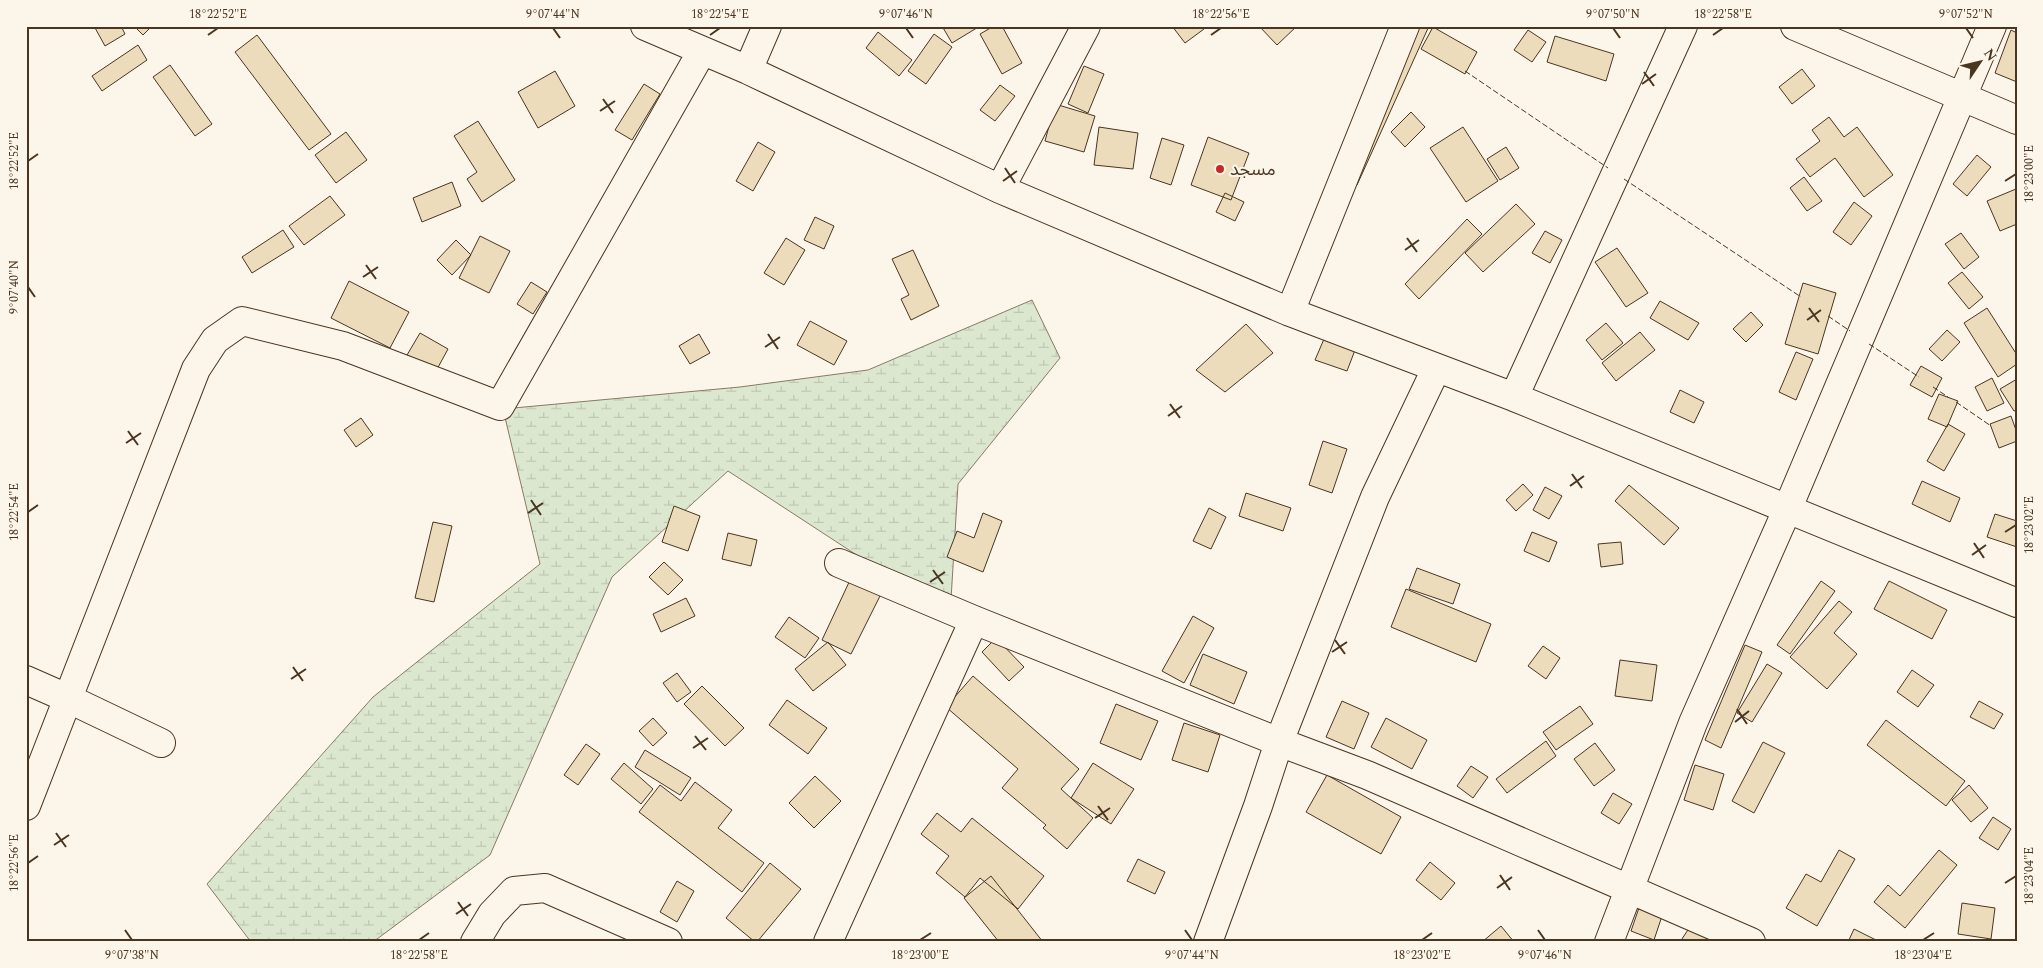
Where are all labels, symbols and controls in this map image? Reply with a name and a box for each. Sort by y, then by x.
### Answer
text: 18°22'52"E [189,5,247,24]
text: 9°07'44"N [526,5,580,24]
text: 18°22'54"E [691,5,749,24]
text: 9°07'46"N [879,5,933,24]
text: 18°22'56"E [1192,5,1250,24]
text: 9°07'50"N [1586,5,1640,24]
text: 18°22'58"E [1694,5,1752,24]
text: 9°07'52"N [1939,5,1993,24]
north arrow [1956,38,2006,88]
text: N [1978,44,2002,66]
text: 18°22'52"E [5,132,24,190]
text: 18°23'00"E [2020,145,2039,203]
place label: مسجد [1230,156,1276,183]
marker: مسجد [1214,163,1226,175]
text: 9°07'40"N [5,260,24,314]
text: 18°22'54"E [5,483,24,541]
text: 18°23'02"E [2020,496,2039,554]
text: 18°22'56"E [5,834,24,892]
text: 18°23'04"E [2020,847,2039,905]
text: 9°07'38"N [105,946,159,965]
text: 18°22'58"E [390,946,448,965]
text: 18°23'00"E [891,946,949,965]
text: 9°07'44"N [1165,946,1219,965]
text: 18°23'02"E [1393,946,1451,965]
text: 9°07'46"N [1518,946,1572,965]
text: 18°23'04"E [1894,946,1952,965]

